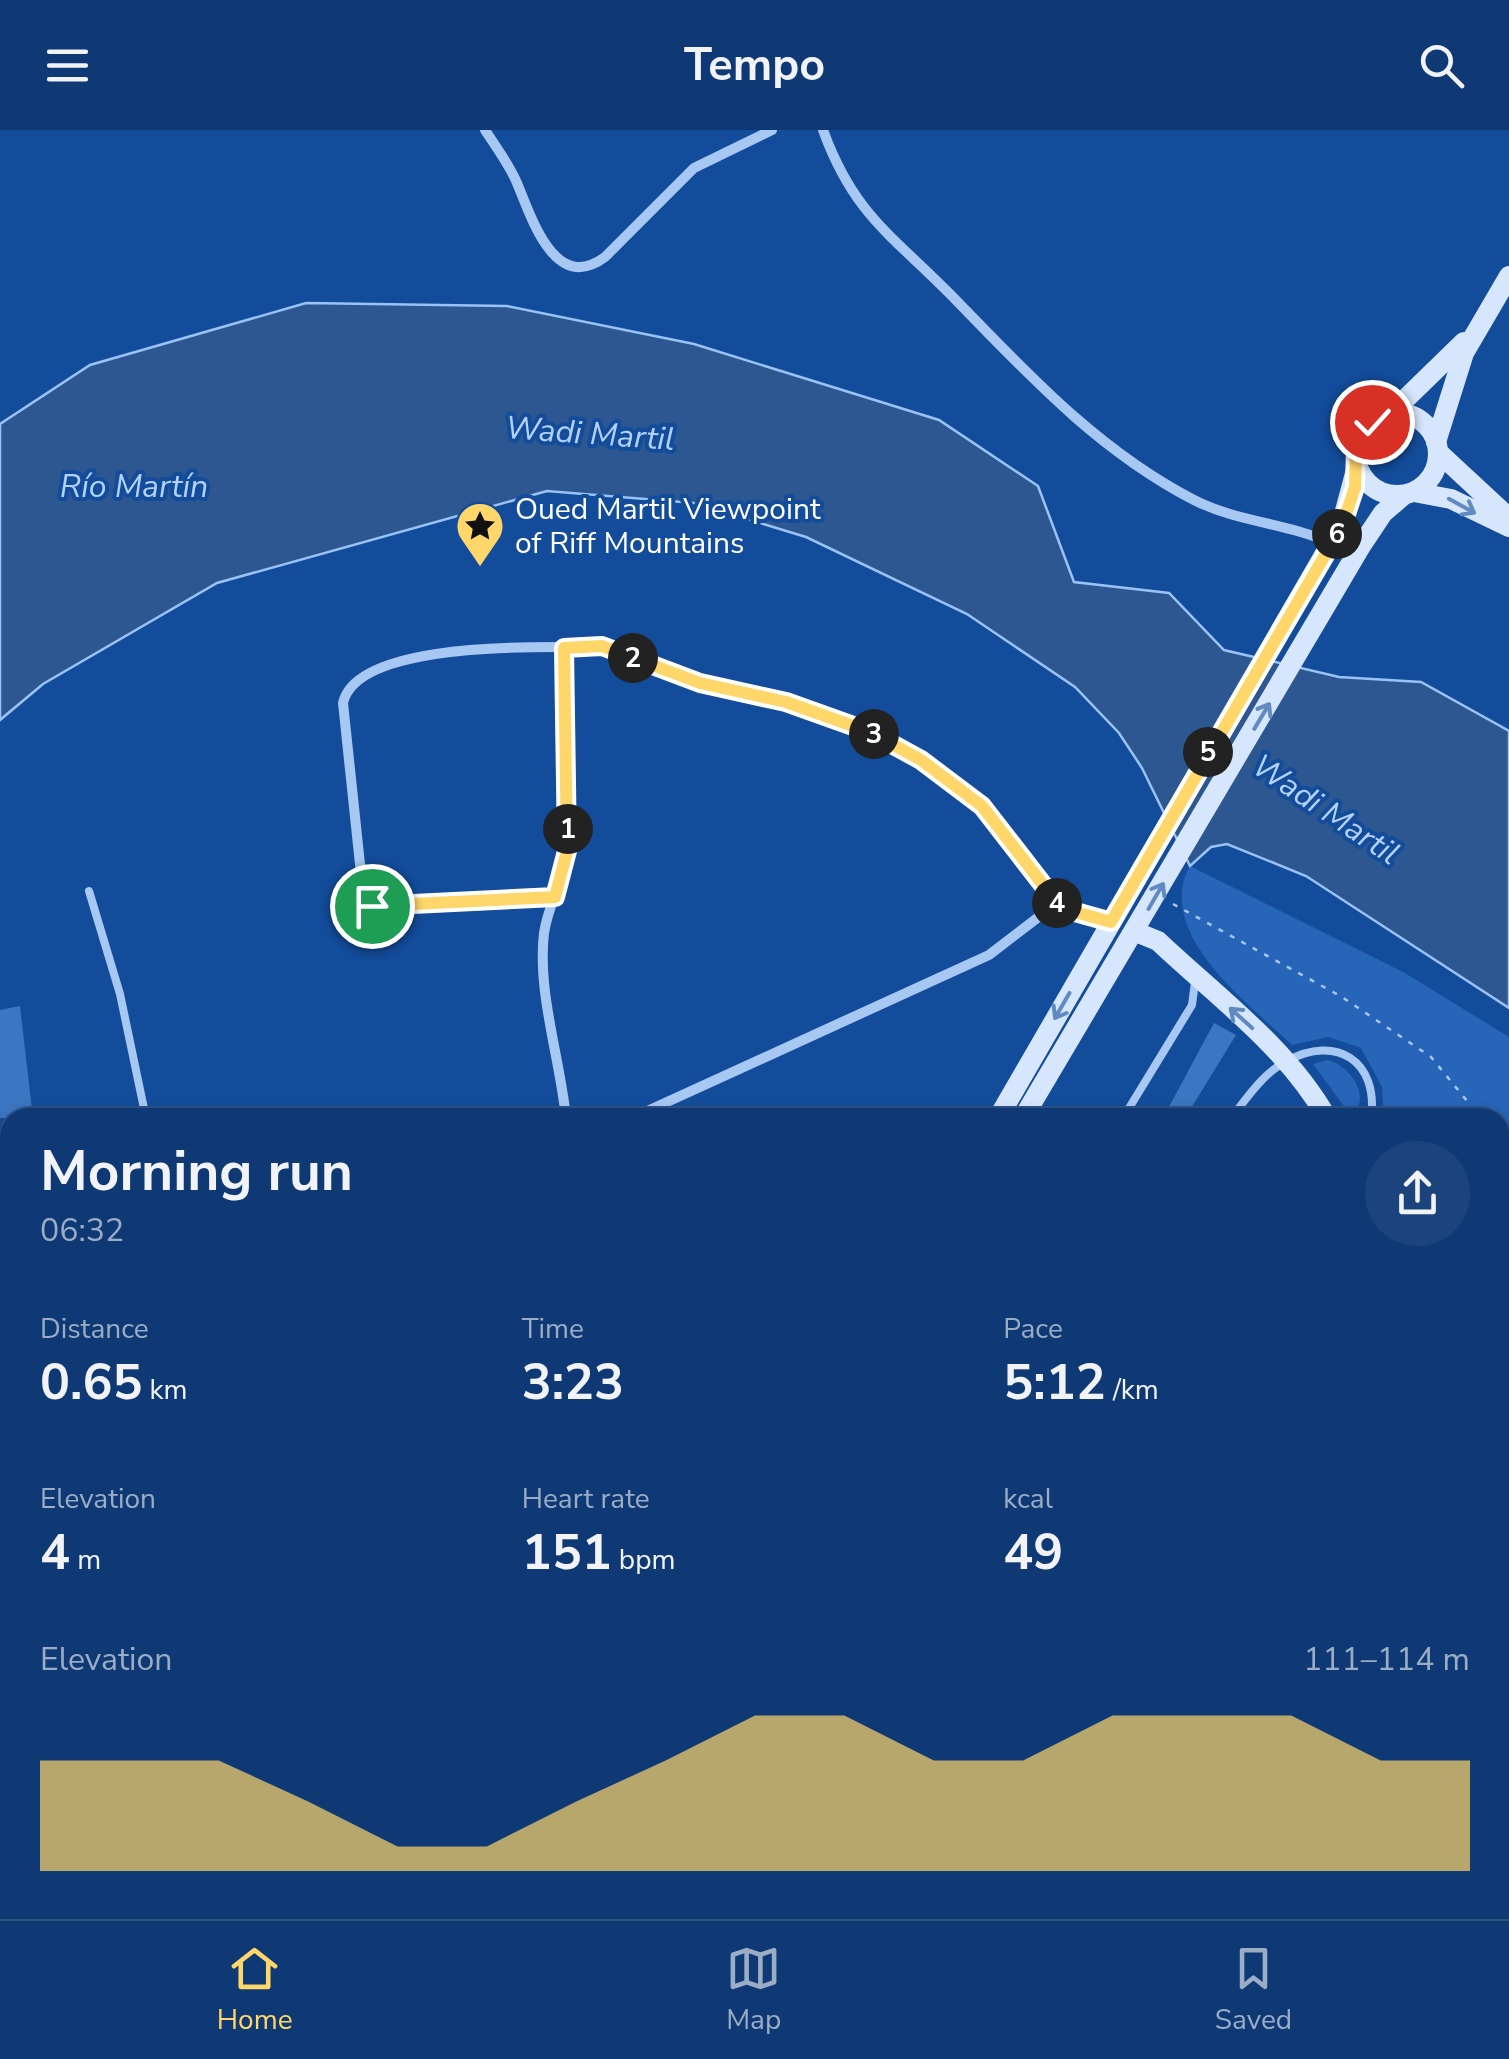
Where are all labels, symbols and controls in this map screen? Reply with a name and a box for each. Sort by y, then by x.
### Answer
text: Tempo [684,35,825,96]
icon: menu [40,38,95,93]
icon: search [1414,38,1469,93]
pin [1330,380,1415,465]
icon: check [1345,395,1400,450]
water label: Wadi Martil [504,406,676,461]
water label: Río Martín [60,465,208,508]
place label: Oued Martil Viewpoint of Riff Mountains [515,489,821,564]
one-way arrow [1447,497,1477,517]
place icon: Oued Martil Viewpoint of Riff Mountains [454,500,506,568]
pin: 6 [1312,509,1362,559]
text: 6 [1329,515,1345,553]
pin: 2 [608,633,658,683]
text: 2 [625,639,641,677]
one-way arrow [1252,702,1272,731]
pin: 3 [849,709,899,759]
text: 3 [866,715,882,753]
pin: 5 [1183,727,1233,777]
text: 5 [1200,733,1216,771]
water label: Wadi Martil [1243,744,1408,875]
pin: 1 [543,804,593,854]
text: 1 [560,810,576,848]
pin [330,864,415,949]
pin: 4 [1032,878,1082,928]
icon: arrive [345,879,400,934]
one-way arrow [1147,882,1167,912]
text: 4 [1049,884,1065,922]
one-way arrow [1052,991,1072,1020]
one-way arrow [1229,1007,1254,1030]
text: Morning run [40,1134,353,1209]
button: share [1365,1141,1470,1246]
text: 06:32 [40,1209,124,1252]
text: Distance [40,1310,149,1348]
text: Time [522,1310,584,1348]
text: Pace [1003,1310,1063,1348]
text: 0.65 [40,1348,142,1417]
text: 3:23 [522,1348,624,1417]
text: 5:12 [1003,1348,1106,1417]
text: km [142,1371,188,1409]
text: /km [1106,1371,1159,1409]
text: Elevation [40,1480,156,1518]
text: Heart rate [522,1480,650,1518]
text: kcal [1003,1480,1053,1518]
text: 4 [40,1518,70,1587]
text: 151 [522,1518,612,1587]
text: 49 [1003,1518,1063,1587]
text: m [70,1541,101,1579]
text: bpm [612,1541,675,1579]
text: Elevation [40,1638,173,1681]
text: 111–114 m [1303,1638,1470,1681]
tab: Home [217,1941,293,2039]
tab: Map [726,1941,781,2039]
tab: Saved [1215,1941,1292,2039]

